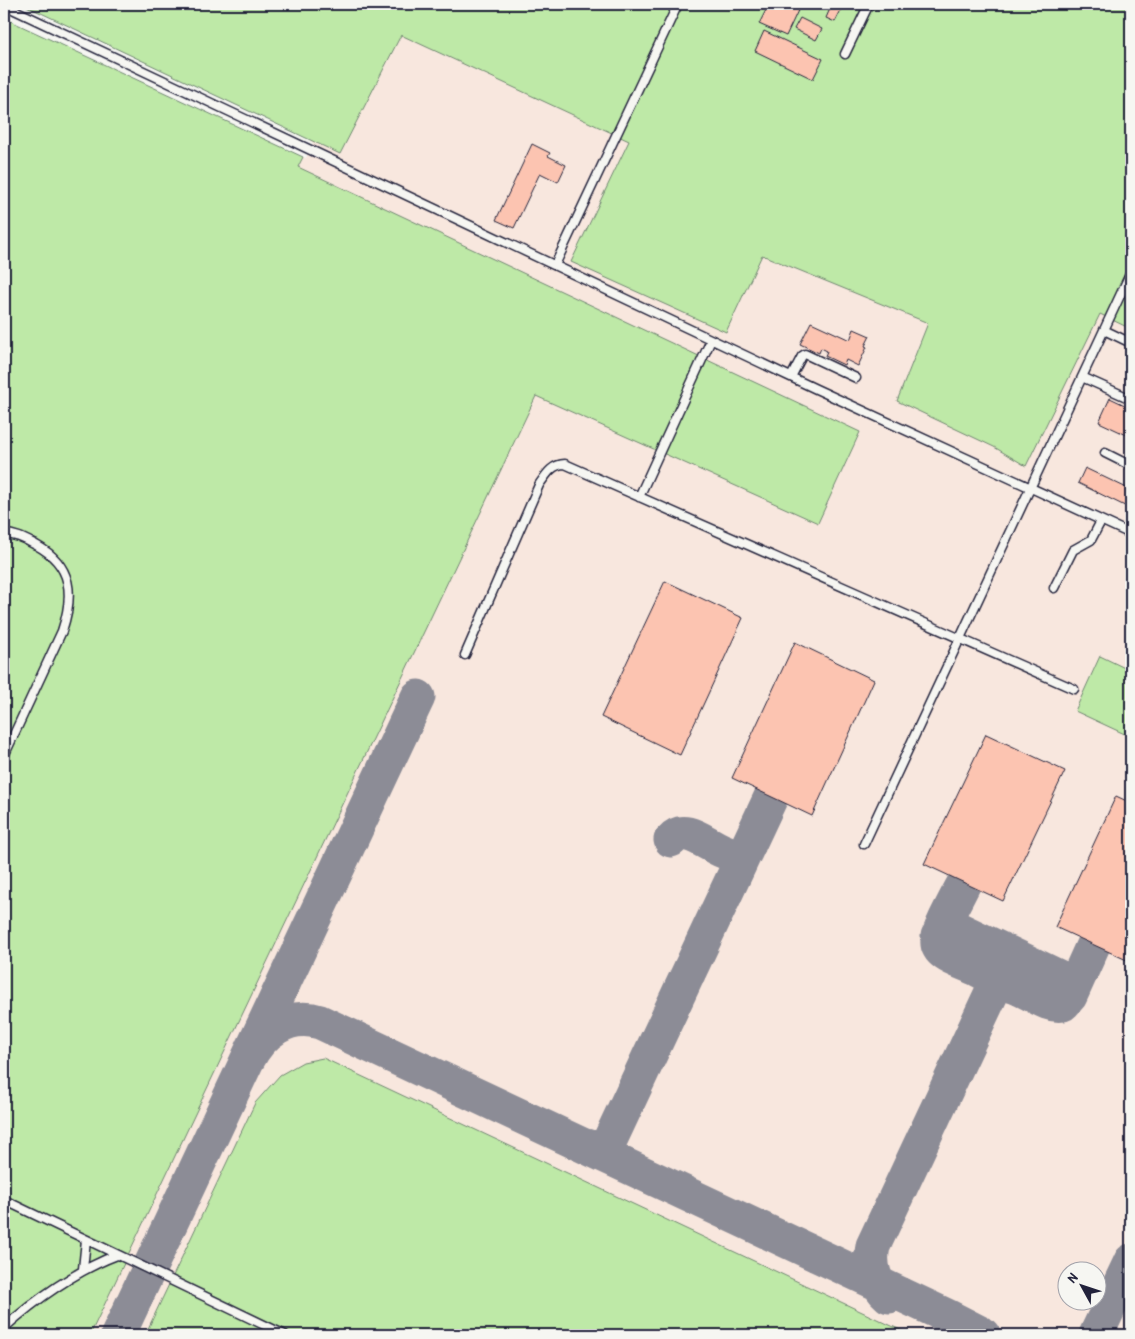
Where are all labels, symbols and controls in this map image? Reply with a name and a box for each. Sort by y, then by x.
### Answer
north arrow [1058,1262,1108,1312]
text: N [1062,1268,1082,1286]

